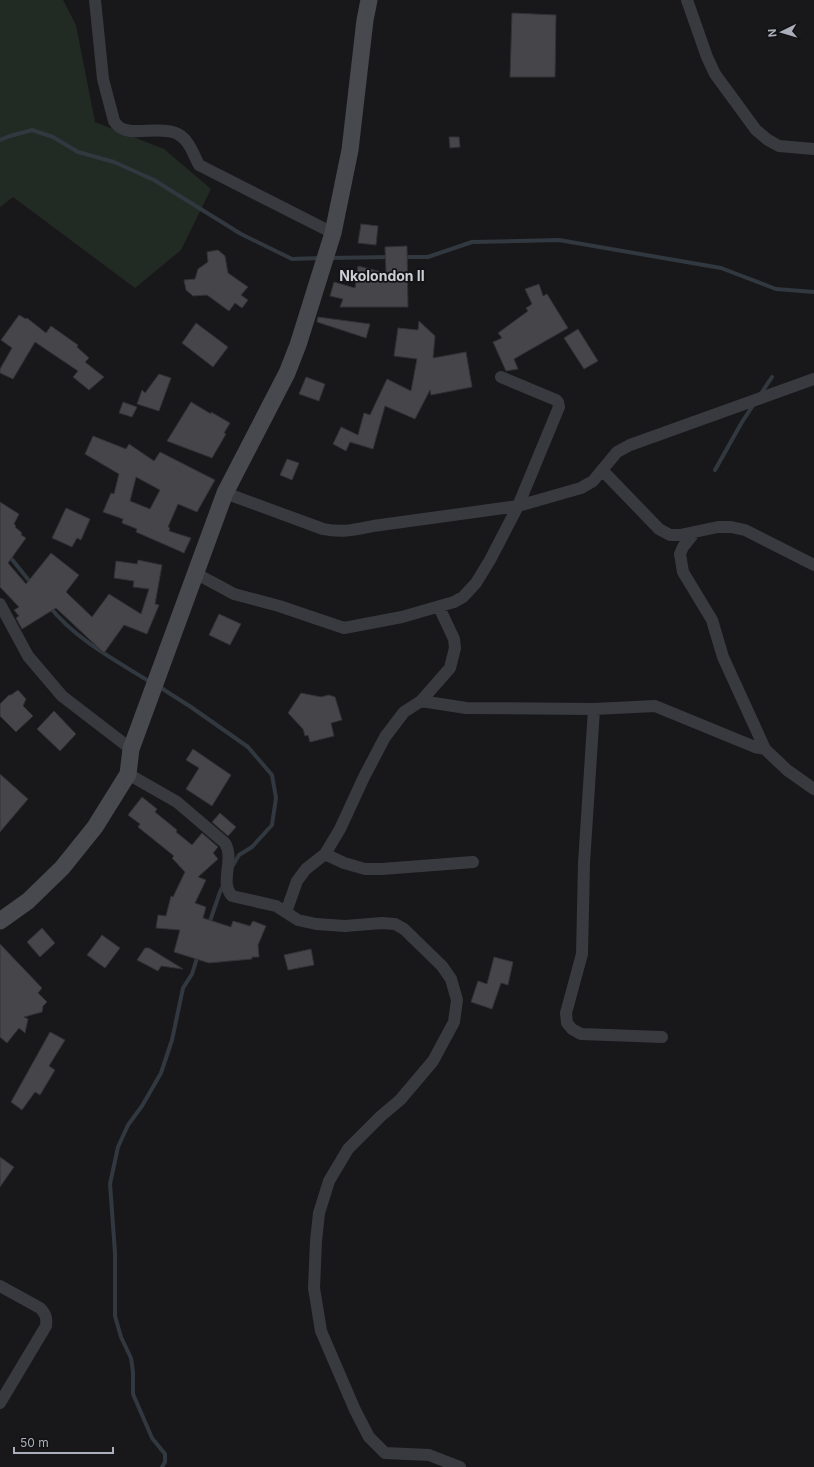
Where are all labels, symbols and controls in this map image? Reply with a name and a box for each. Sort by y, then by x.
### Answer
north arrow [762,12,802,52]
text: N [765,28,779,38]
district label: Nkolondon II [339,267,425,284]
scale bar [14,1429,113,1455]
text: 50 m [20,1435,49,1450]

